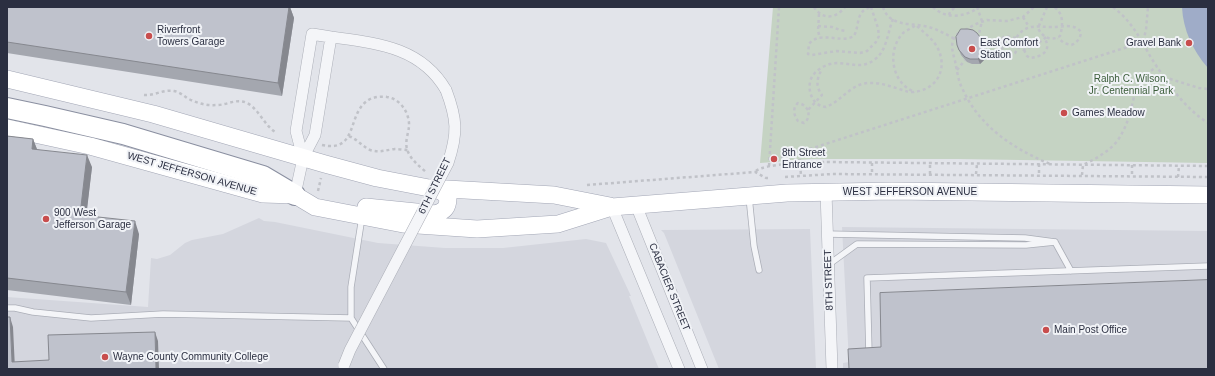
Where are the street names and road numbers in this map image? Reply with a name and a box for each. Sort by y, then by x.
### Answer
street label: WEST JEFFERSON AVENUE [126,150,258,198]
street label: 6TH STREET [416,156,454,216]
street label: WEST JEFFERSON AVENUE [843,186,977,198]
street label: CABACIER STREET [646,241,692,333]
street label: 8TH STREET [822,249,836,311]

